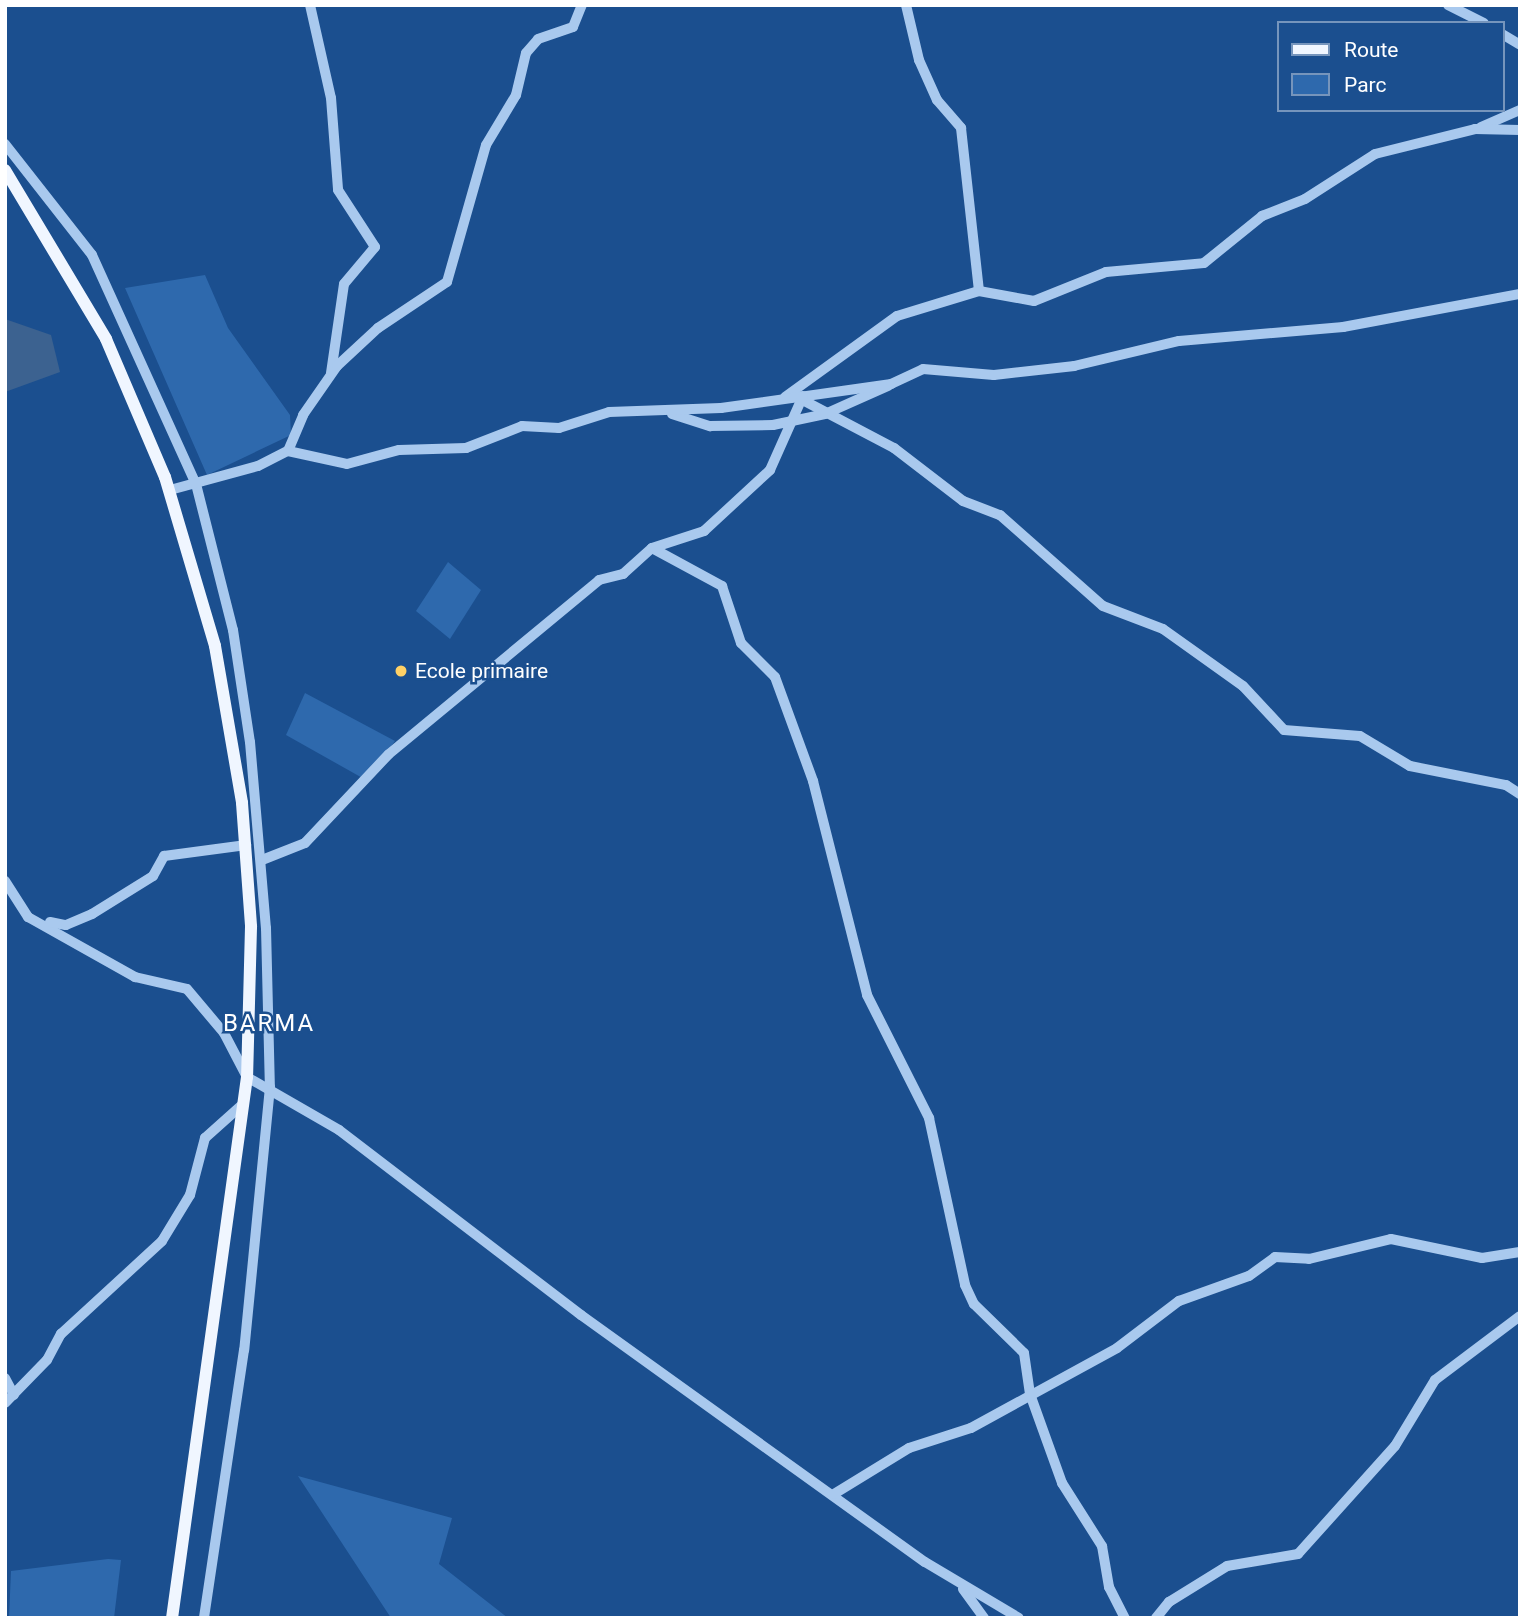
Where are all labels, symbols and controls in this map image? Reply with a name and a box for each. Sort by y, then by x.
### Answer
legend [1276,21,1504,112]
text: Route [1344,38,1399,62]
text: Parc [1344,73,1386,97]
place label: Ecole primaire [415,658,548,684]
marker: Ecole primaire [393,663,409,679]
district label: BARMA [224,1010,314,1038]

